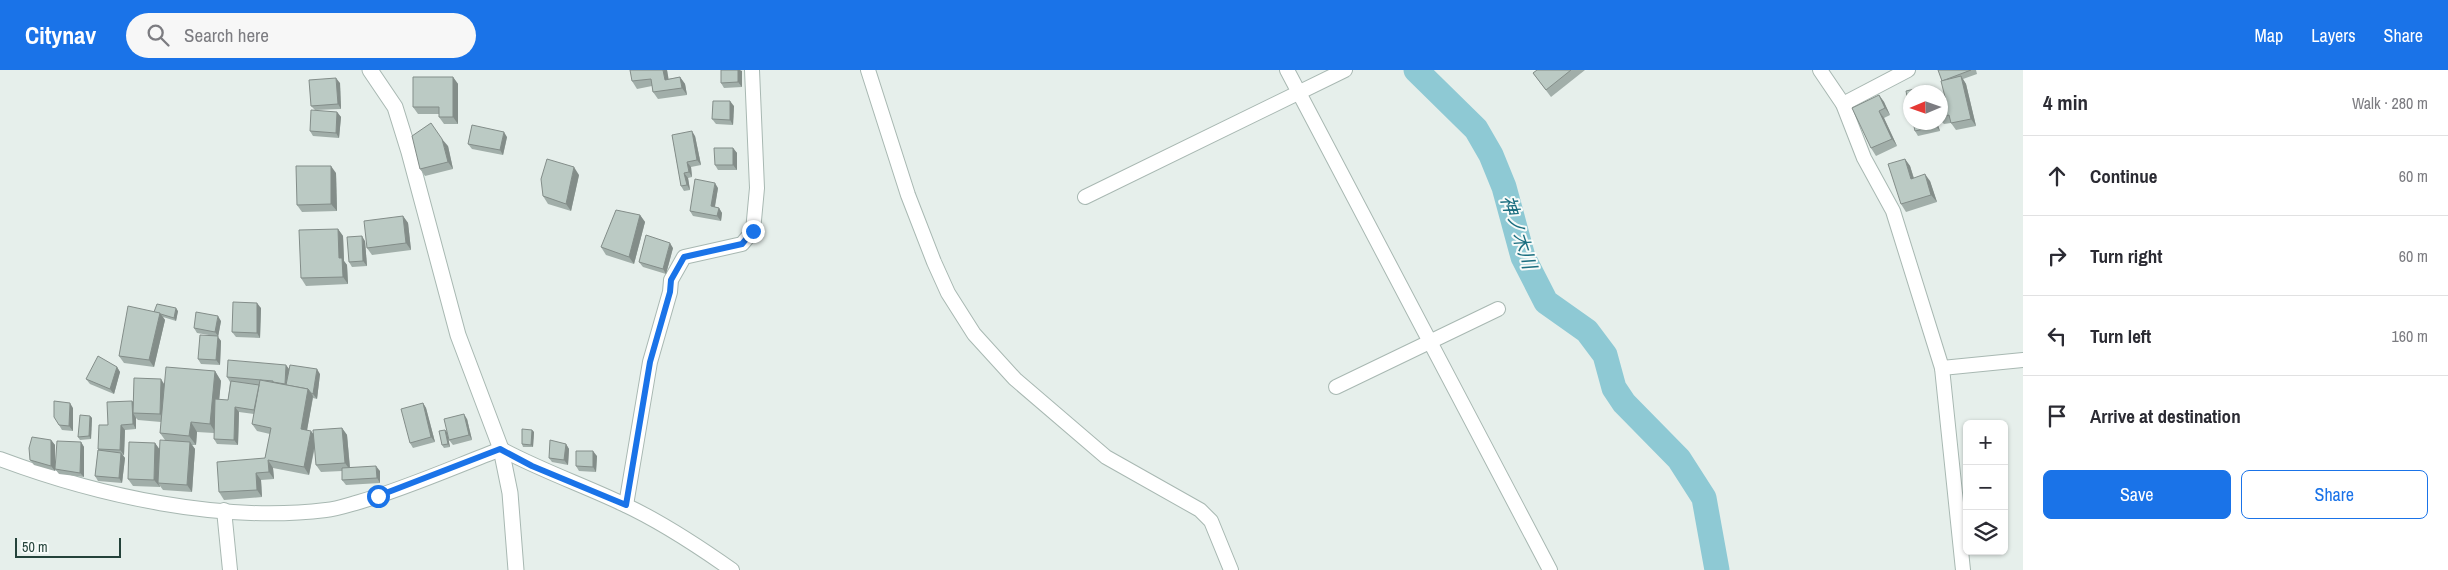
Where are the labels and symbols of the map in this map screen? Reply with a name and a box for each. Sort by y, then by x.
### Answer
north arrow [1903,85,1948,130]
water label: 神ノ木川 [1495,192,1544,274]
route end [742,220,765,243]
route start [367,485,390,508]
scale bar [15,535,121,558]

